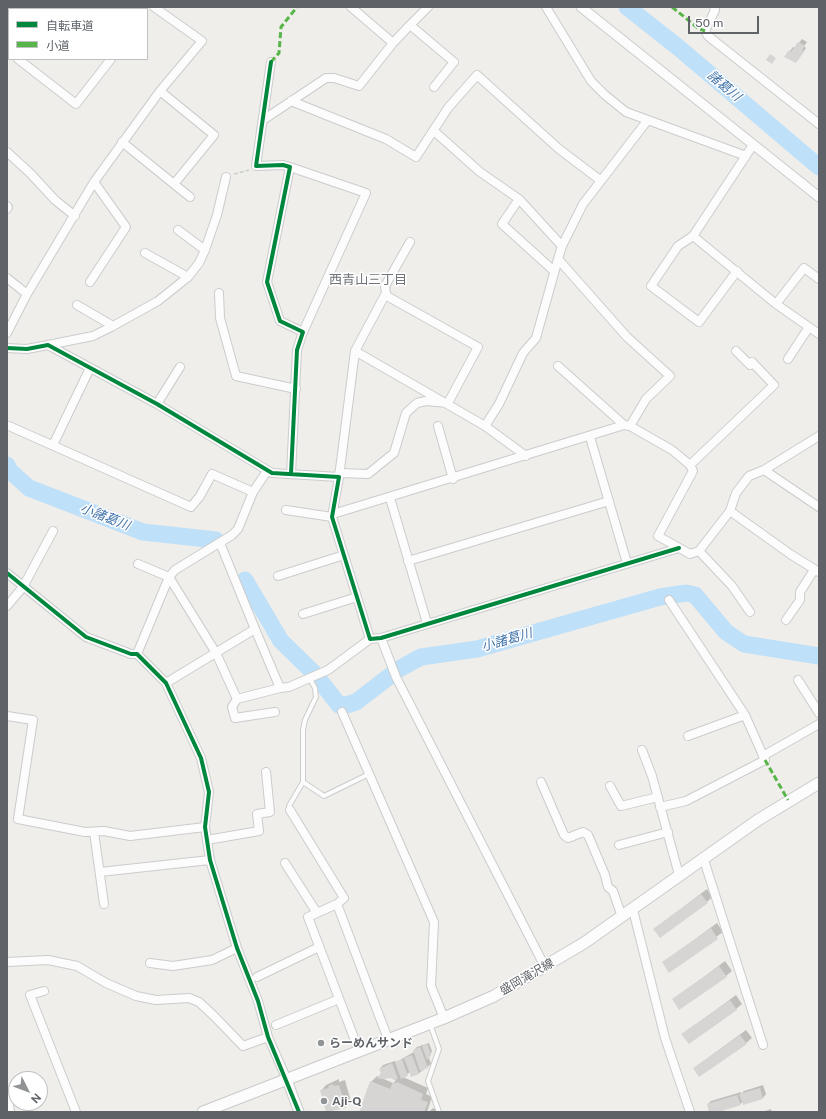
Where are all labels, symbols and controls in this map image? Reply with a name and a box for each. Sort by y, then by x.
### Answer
legend [8,8,148,60]
scale bar [690,8,761,34]
text: 50 m [695,16,723,30]
text: 自転車道 [46,19,94,33]
text: 小道 [46,39,70,53]
water label: 諸葛川 [704,67,744,105]
district label: 西青山三丁目 [329,272,407,288]
water label: 小諸葛川 [78,500,132,534]
water label: 小諸葛川 [480,625,534,655]
street label: 盛岡滝沢線 [497,956,557,998]
place label: らーめんサンド [329,1036,413,1050]
marker: らーめんサンド [316,1038,326,1048]
north arrow [8,1071,48,1111]
text: N [29,1091,44,1106]
place label: Aji-Q [332,1094,361,1108]
marker: Aji-Q [319,1096,329,1106]

